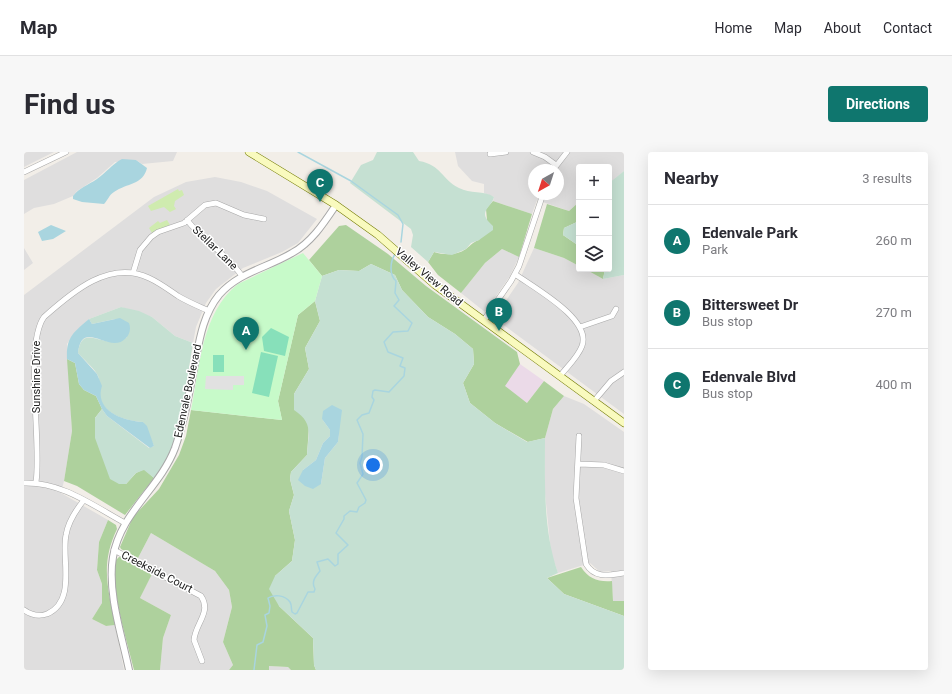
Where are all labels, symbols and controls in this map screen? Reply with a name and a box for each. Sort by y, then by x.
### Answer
text: Map [20,16,58,39]
text: Home [714,20,752,36]
text: Map [774,20,802,36]
text: About [824,20,861,36]
text: Contact [883,20,932,36]
button: Directions [828,86,928,122]
text: Find us [24,88,115,121]
north arrow [528,164,564,200]
map controls [576,164,612,272]
button: + [576,164,612,200]
text: Nearby [664,168,719,188]
pin: C [307,169,333,202]
text: 3 results [862,171,912,186]
button: − [576,200,612,236]
street label: Stellar Lane [190,223,240,273]
text: Edenvale Park [702,224,798,242]
text: A [673,233,681,248]
text: 260 m [875,233,912,248]
button: layers [576,236,612,272]
text: Park [702,242,728,257]
street label: Valley View Road [393,245,465,309]
text: Bittersweet Dr [702,296,798,314]
pin: B [486,298,512,331]
text: B [673,305,681,320]
text: 270 m [875,305,912,320]
text: Bus stop [702,314,753,329]
pin: A [233,317,259,350]
street label: Sunshine Drive [30,341,43,413]
street label: Edenvale Boulevard [172,343,204,439]
text: Edenvale Blvd [702,368,796,386]
text: C [673,377,681,392]
text: 400 m [875,377,912,392]
text: Bus stop [702,386,753,401]
your location [363,455,383,475]
street label: Creekside Court [119,548,195,596]

